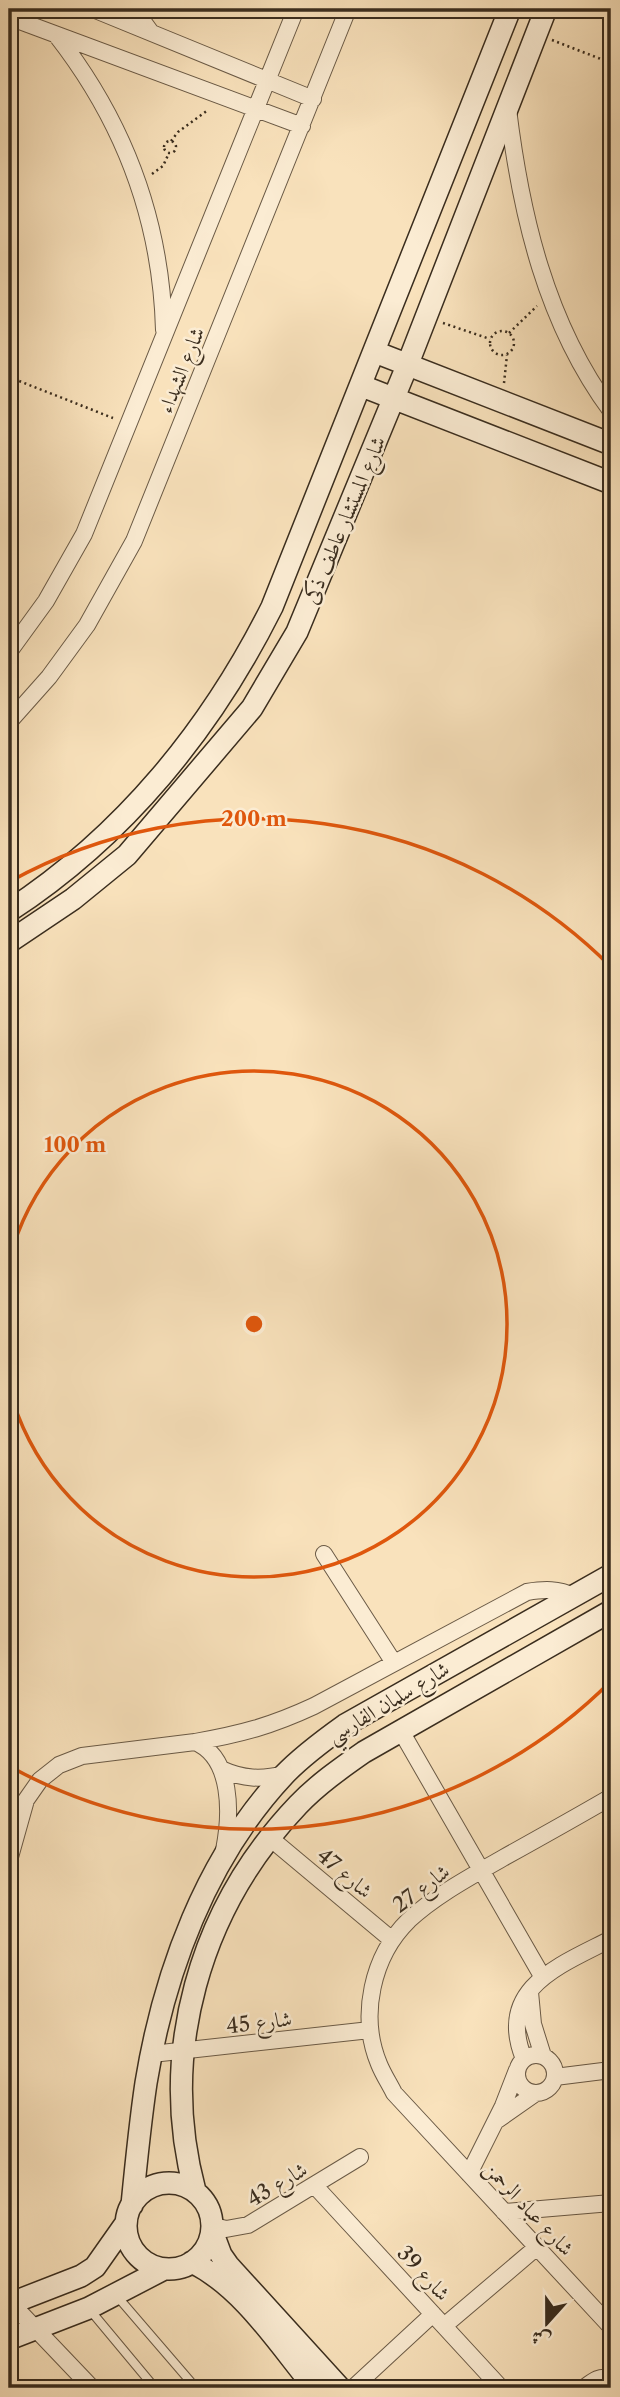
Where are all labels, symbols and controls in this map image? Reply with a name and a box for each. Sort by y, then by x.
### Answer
street label: شارع الشهداء [152,323,215,419]
street label: شارع المستشار عاطف ذكى [297,433,396,610]
text: 200 m [221,806,287,831]
text: 100 m [44,1132,106,1157]
centre of rings [242,1312,266,1336]
street label: شارع سلمان الفارسي [322,1656,458,1755]
street label: شارع 47 [308,1843,378,1908]
street label: شارع 27 [388,1859,458,1922]
street label: شارع 45 [225,2006,294,2044]
street label: شارع عباد الرحمن [474,2155,579,2265]
street label: شارع 43 [242,2156,315,2217]
street label: شارع 39 [388,2240,456,2310]
north arrow [512,2288,582,2358]
text: ش [528,2324,554,2353]

